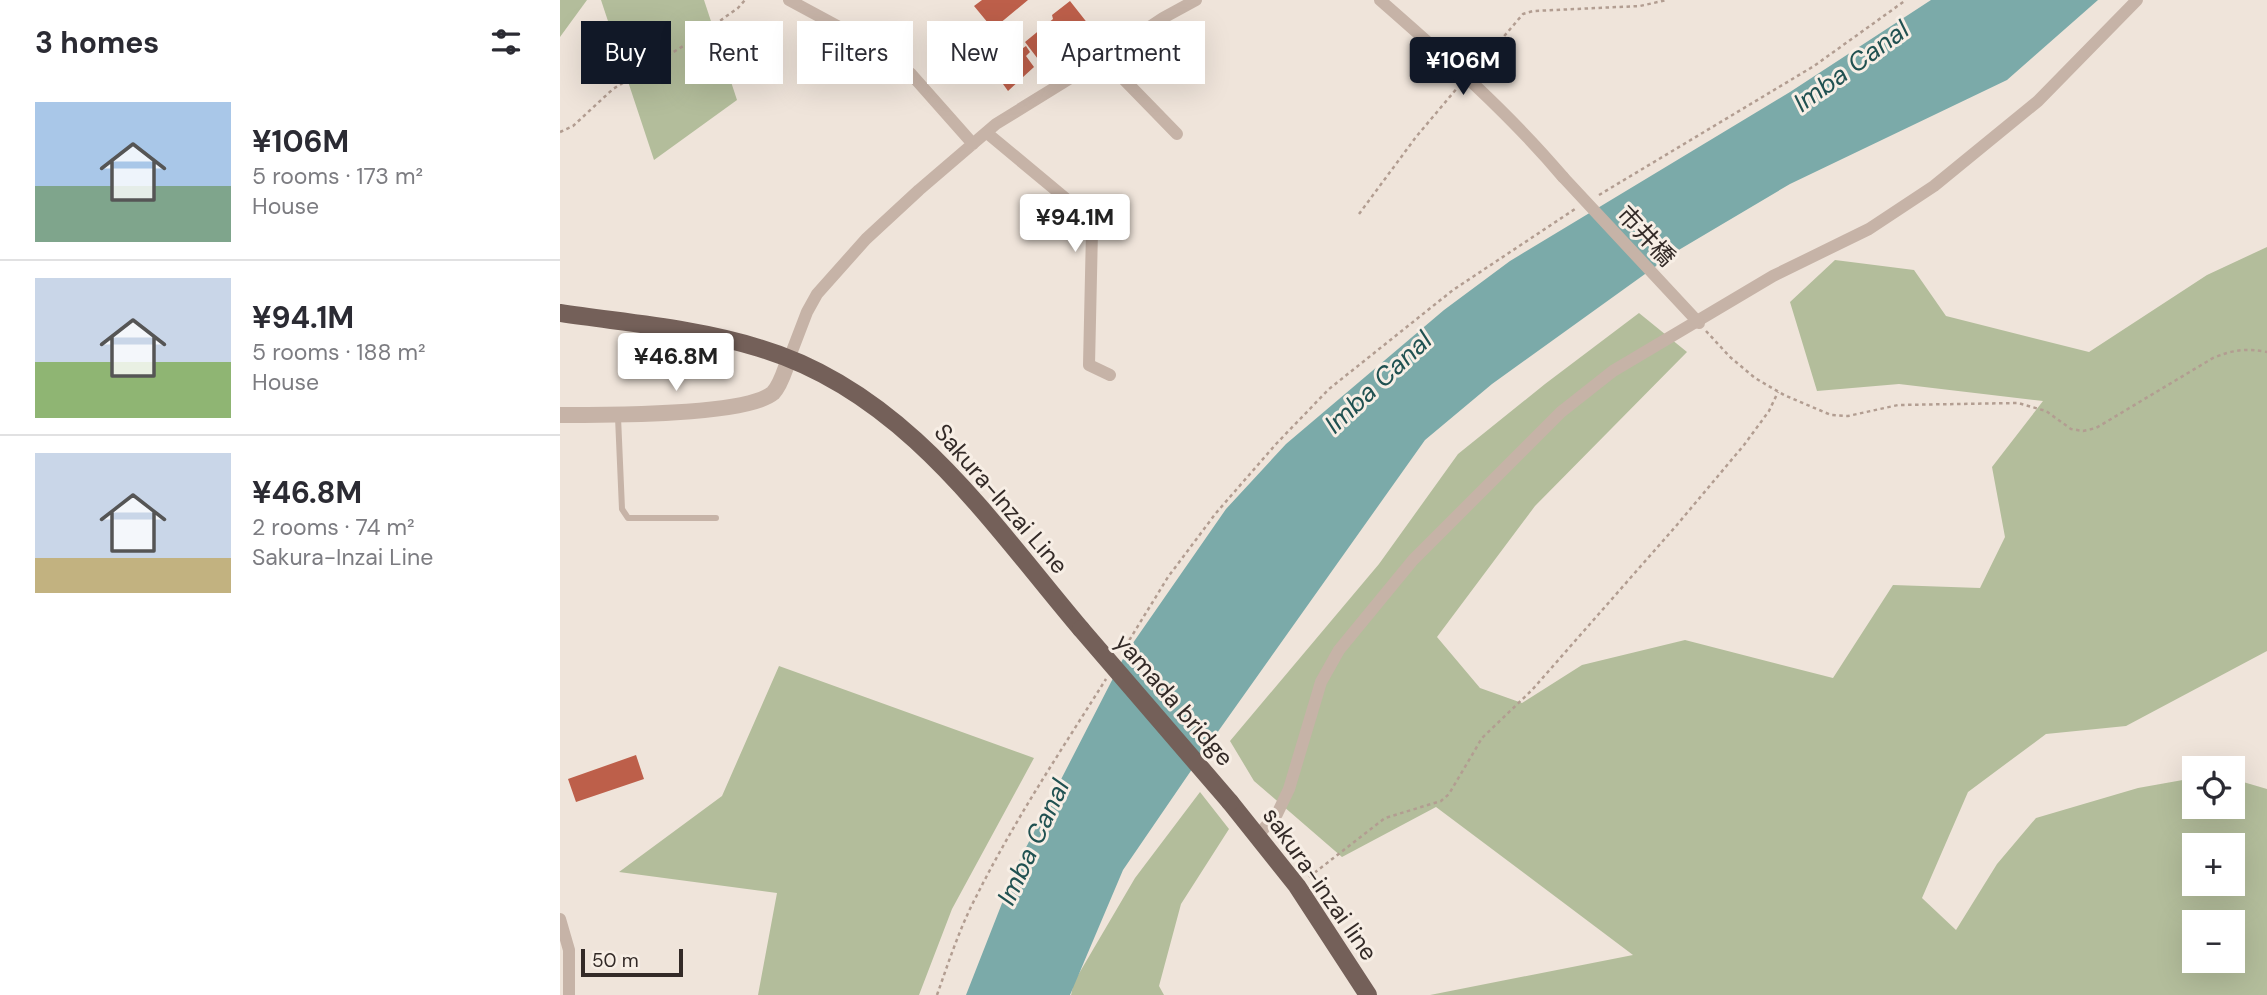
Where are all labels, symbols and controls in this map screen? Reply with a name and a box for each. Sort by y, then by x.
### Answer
water label: Imba Canal [1786,12,1917,119]
chip: Buy [581,21,671,84]
chip: Rent [685,21,783,84]
chip: Filters [797,21,913,84]
chip: New [927,21,1023,84]
chip: Apartment [1037,21,1205,84]
text: 3 homes [35,23,159,62]
icon: filters [487,23,525,61]
pin: ¥106M [1414,38,1512,97]
text: ¥106M [1426,45,1500,75]
text: ¥106M [252,122,349,161]
icon: home [91,130,175,214]
text: 5 rooms · 173 m² [252,161,423,191]
text: House [252,191,319,221]
pin: ¥94.1M [1018,194,1132,254]
street label: 市井橋 [1610,199,1682,273]
text: ¥94.1M [1036,202,1114,232]
text: ¥94.1M [252,298,354,337]
icon: home [91,306,175,390]
water label: Imba Canal [1317,323,1440,440]
pin: ¥46.8M [619,334,733,393]
text: 5 rooms · 188 m² [252,337,426,367]
text: ¥46.8M [634,341,718,371]
text: House [252,367,319,397]
street label: Sakura-Inzai Line [928,417,1075,580]
text: ¥46.8M [252,473,362,512]
icon: home [91,481,175,565]
text: 2 rooms · 74 m² [252,512,415,542]
text: Sakura-Inzai Line [252,542,433,572]
street label: yamada bridge [1108,627,1240,772]
map controls [2182,756,2245,973]
button: locate [2182,756,2245,819]
water label: Imba Canal [989,773,1077,910]
street label: sakura-inzai line [1256,801,1385,966]
button: + [2182,833,2245,896]
button: − [2182,910,2245,973]
scale bar [581,946,682,978]
text: 50 m [592,948,639,973]

